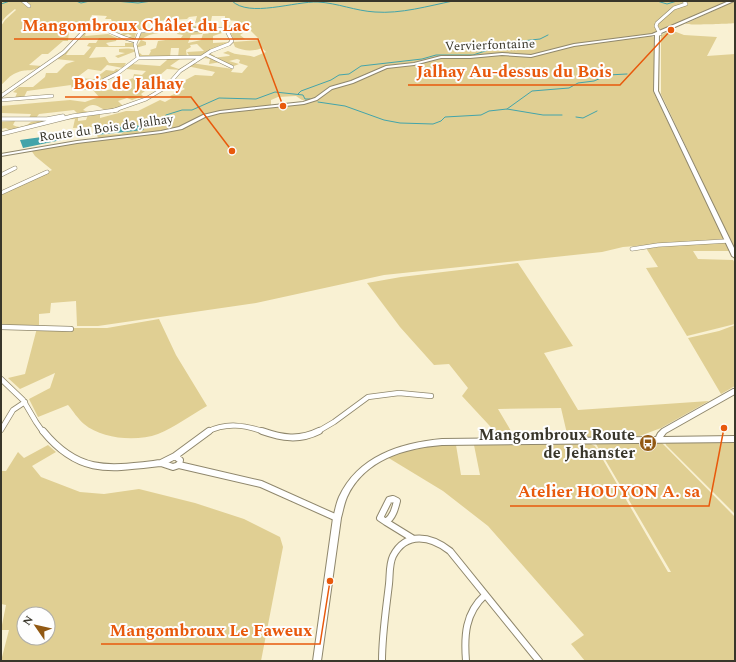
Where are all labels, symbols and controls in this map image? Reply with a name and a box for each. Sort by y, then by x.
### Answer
callout: Mangombroux Châlet du Lac [14,10,258,39]
text: Mangombroux Châlet du Lac [22,13,250,39]
street label: Vervierfontaine [445,33,535,57]
callout: Jalhay Au-dessus du Bois [408,56,620,85]
text: Jalhay Au-dessus du Bois [416,59,612,85]
callout: Bois de Jalhay [65,68,191,97]
text: Bois de Jalhay [73,71,184,97]
street label: Route du Bois de Jalhay [38,109,175,147]
place label: Mangombroux Route de Jehanster [479,423,635,465]
bus stop icon: Mangombroux Route de Jehanster [638,433,658,453]
callout: Atelier HOUYON A. sa [510,477,709,506]
text: Atelier HOUYON A. sa [518,479,700,505]
north arrow [16,606,56,646]
text: N [19,612,38,629]
callout: Mangombroux Le Faweux [101,615,320,644]
text: Mangombroux Le Faweux [110,618,313,644]

